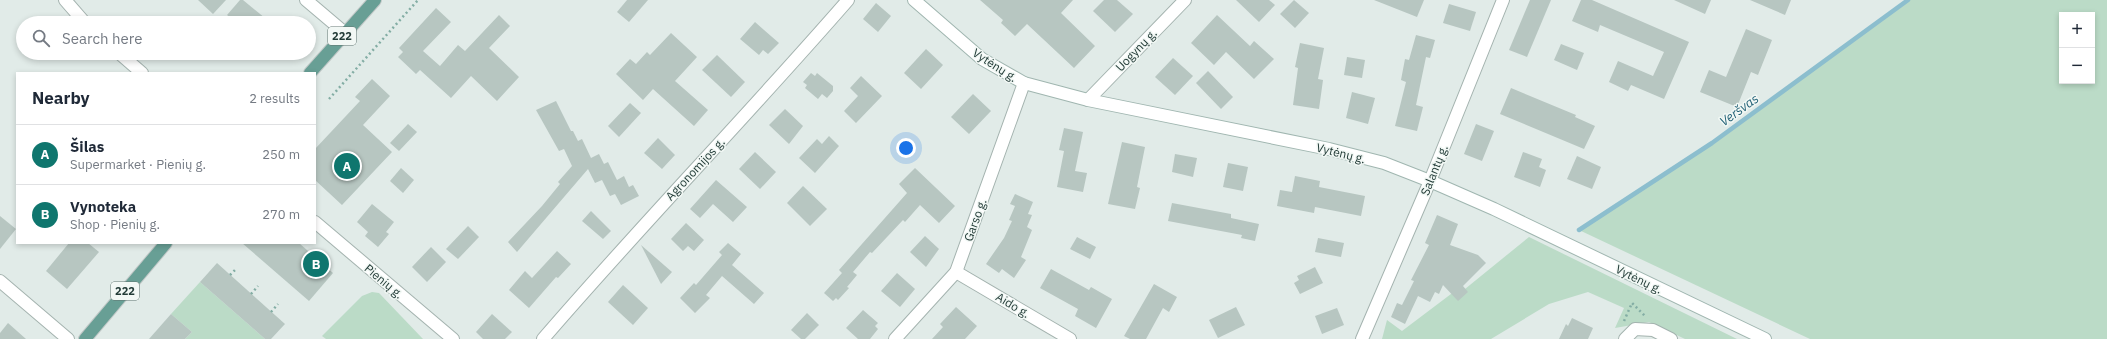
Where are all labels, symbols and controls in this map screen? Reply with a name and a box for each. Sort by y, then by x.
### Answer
map controls [2059,12,2095,84]
button: + [2059,12,2095,48]
search box [16,16,316,60]
street label: Uogynų g. [1112,26,1160,74]
icon: search [30,27,52,49]
road number: 222 [328,27,356,45]
text: Search here [62,29,142,48]
street label: Vytėnų g. [970,45,1020,85]
button: − [2059,48,2095,84]
text: Nearby [32,87,90,109]
text: 2 results [249,90,300,107]
water label: Veršvas [1716,90,1762,130]
street label: Agronomijos g. [662,135,728,203]
text: Šilas [70,137,104,156]
your location [896,138,916,158]
street label: Vytėnų g. [1315,140,1367,166]
street label: Salantų g. [1417,142,1451,198]
text: A [41,146,49,163]
text: 250 m [262,146,300,163]
pin: A [334,151,360,181]
text: Supermarket · Pienių g. [70,156,206,173]
text: Vynoteka [70,197,136,216]
street label: Garso g. [960,197,990,243]
text: B [41,206,49,223]
text: 270 m [262,206,300,223]
text: Shop · Pienių g. [70,216,160,233]
pin: B [303,249,329,279]
street label: Pienių g. [362,260,406,302]
street label: Vytėnų g. [1613,261,1665,297]
road number: 222 [111,282,139,300]
street label: Aido g. [993,289,1033,321]

